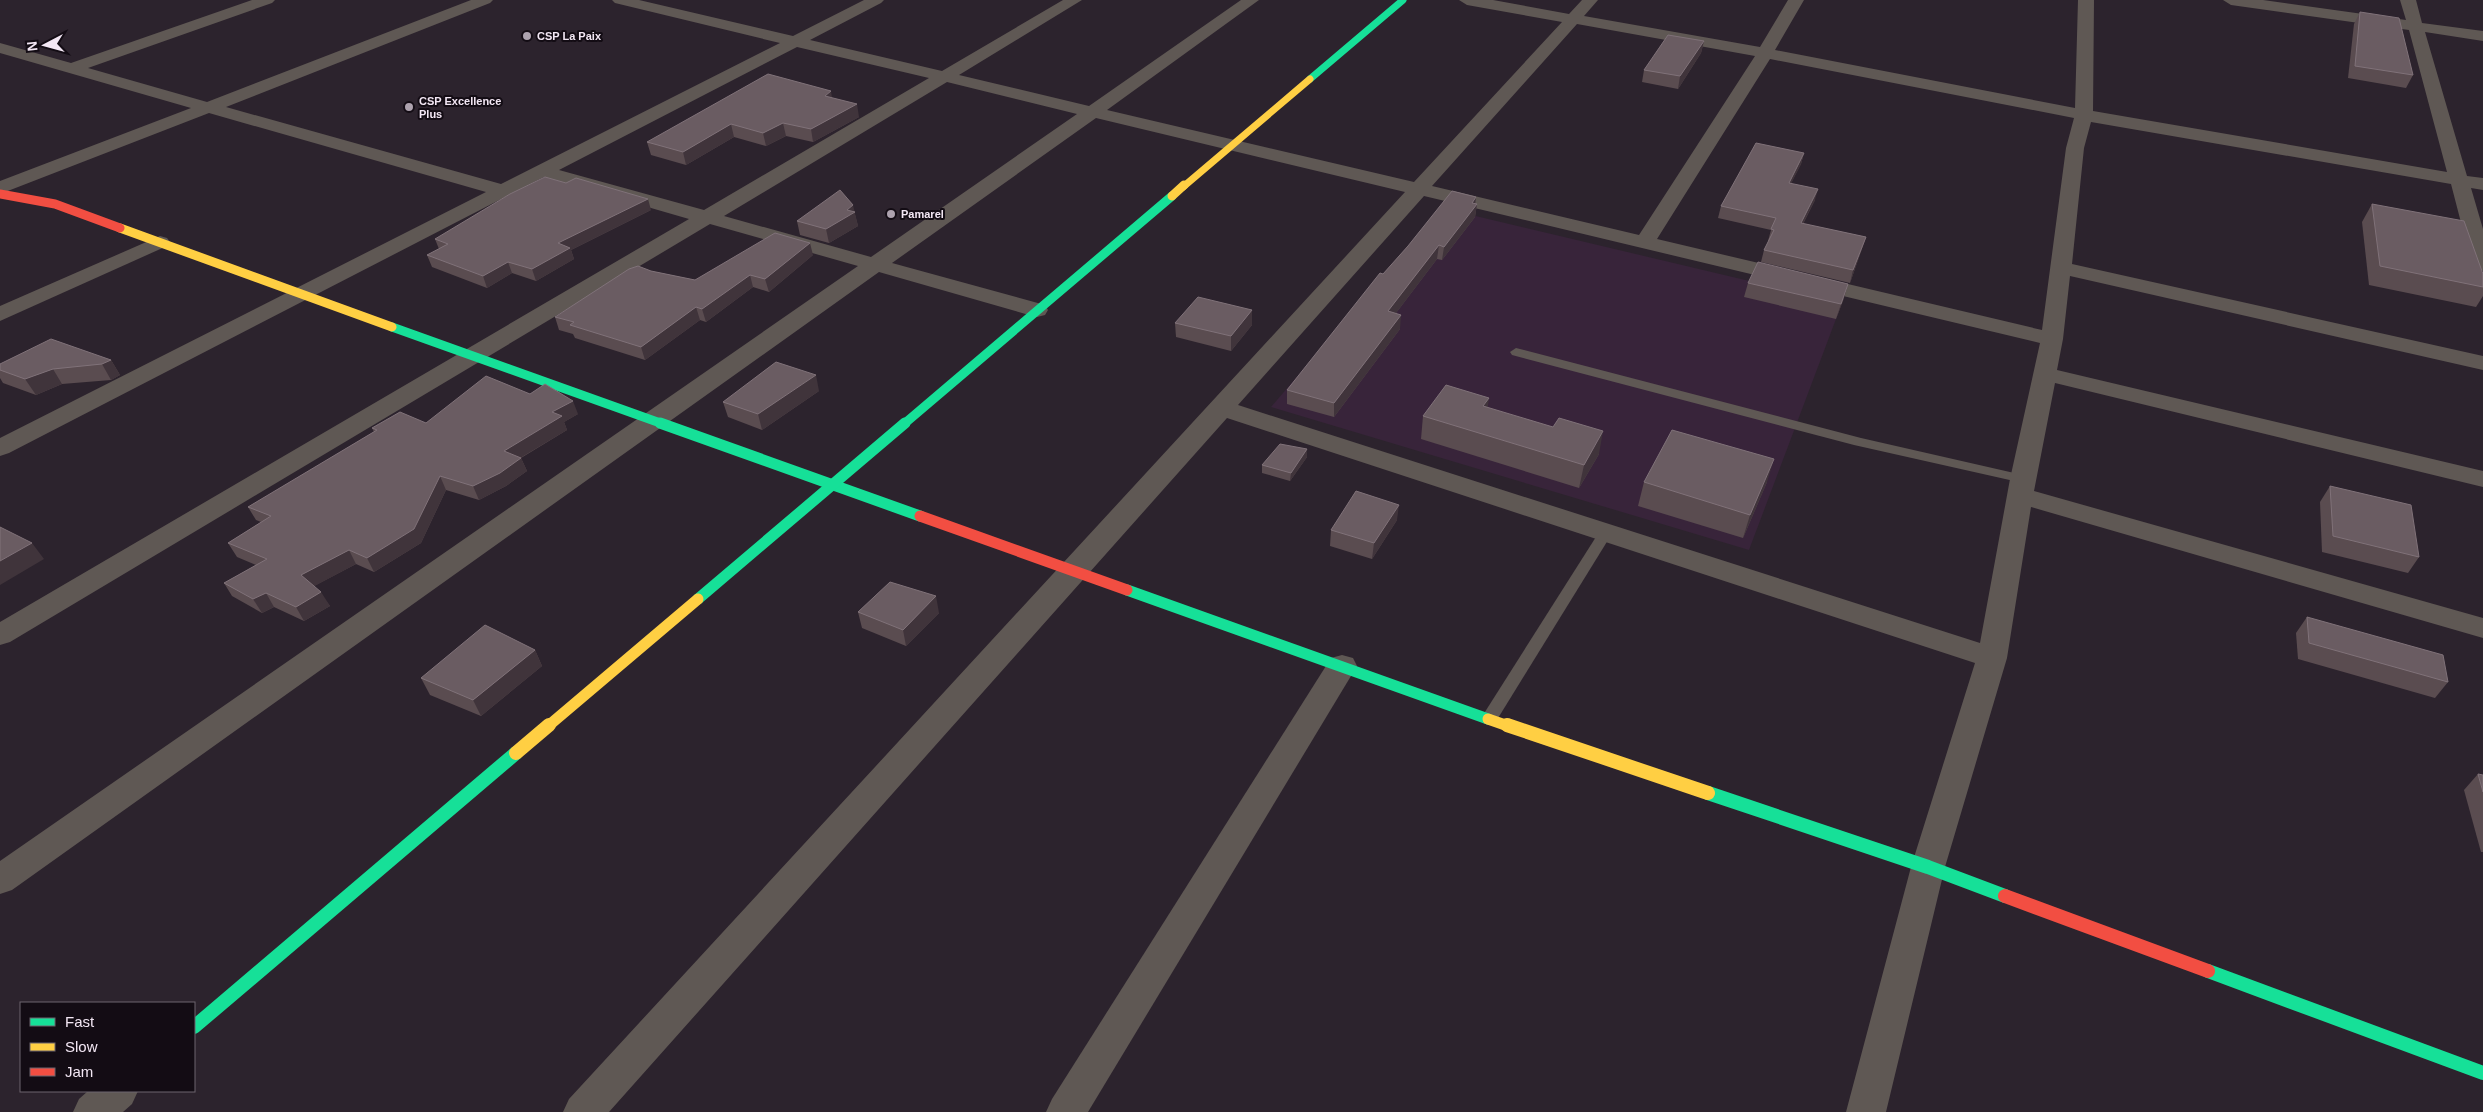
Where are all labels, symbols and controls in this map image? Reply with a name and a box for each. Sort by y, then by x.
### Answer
north arrow [20,20,70,70]
marker: CSP La Paix [521,30,533,42]
place label: CSP La Paix [537,30,602,42]
text: N [24,40,41,52]
place label: CSP Excellence Plus [419,95,501,120]
marker: CSP Excellence Plus [403,101,415,113]
marker: Pamarel [885,208,897,220]
place label: Pamarel [901,208,944,220]
legend [20,1002,195,1092]
text: Fast [65,1013,95,1030]
text: Slow [65,1038,98,1055]
text: Jam [65,1063,93,1080]

